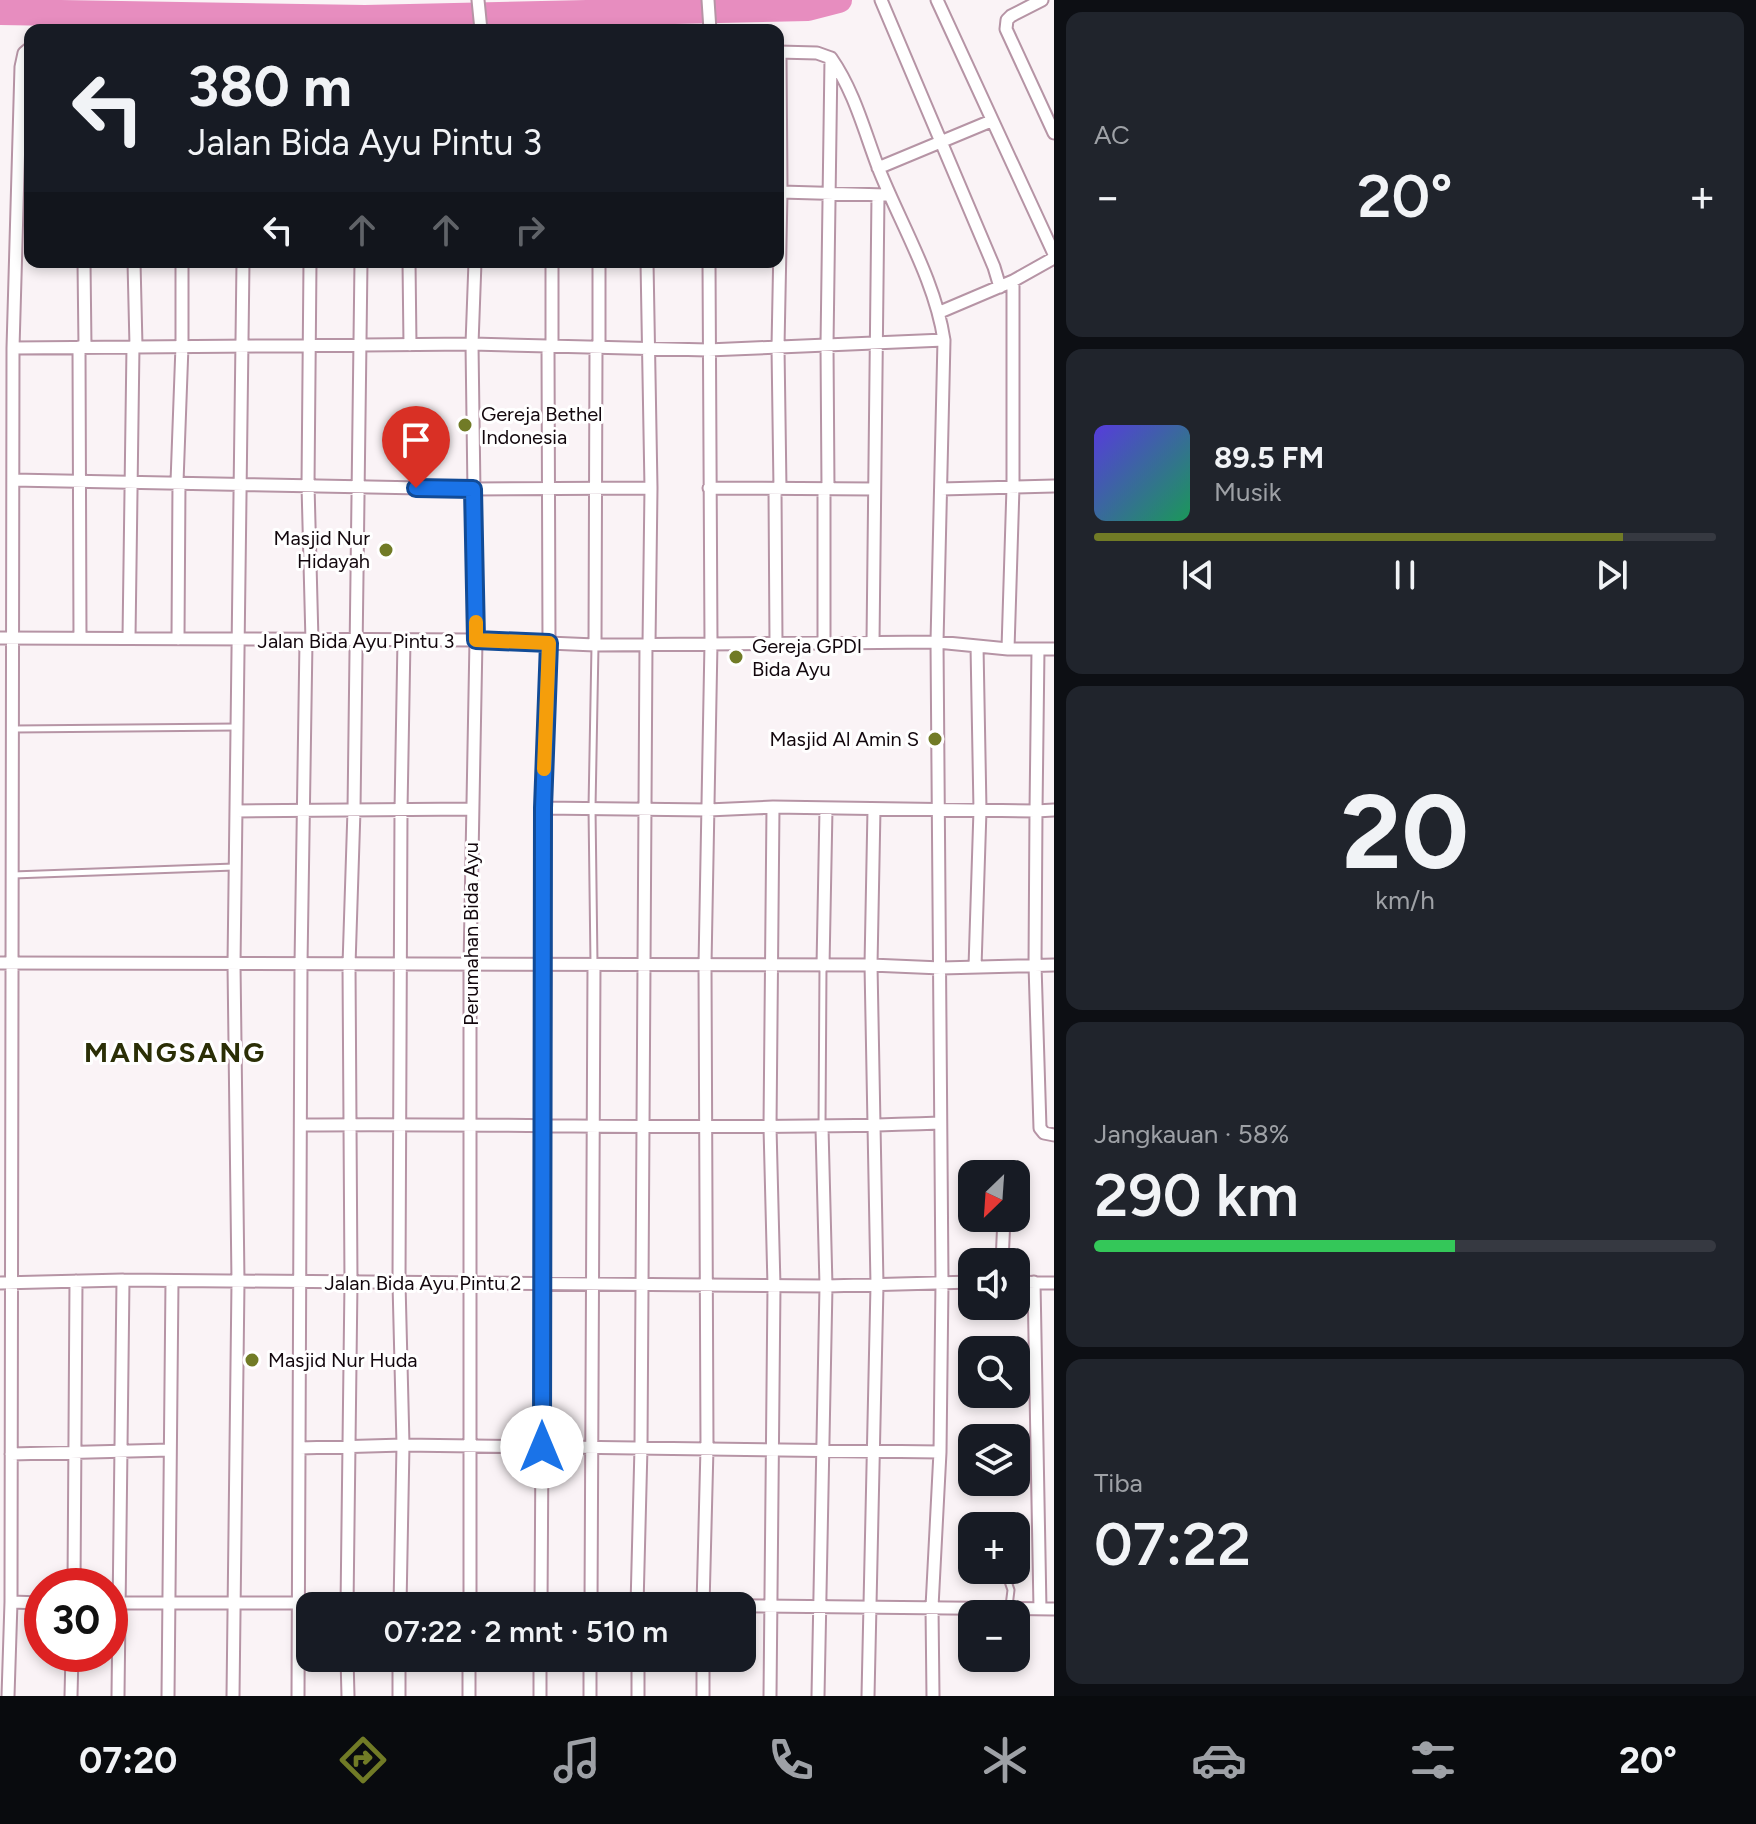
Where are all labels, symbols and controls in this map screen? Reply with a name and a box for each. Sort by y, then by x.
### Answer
text: 380 m [188,53,352,120]
icon: left [56,56,160,160]
text: AC [1094,119,1130,151]
text: Jalan Bida Ayu Pintu 3 [188,121,542,164]
text: 20° [1357,160,1453,232]
text: − [1094,170,1121,223]
text: + [1689,170,1716,223]
icon: left [256,208,300,252]
icon: ahead [340,208,384,252]
icon: ahead [424,208,468,252]
icon: right [508,208,552,252]
place label: Gereja Bethel Indonesia [481,402,603,449]
pin [382,406,450,488]
marker: Gereja Bethel Indonesia [456,416,474,434]
icon: arrive [394,418,438,462]
text: 89.5 FM [1214,439,1324,476]
text: Musik [1214,476,1281,508]
place label: Masjid Nur Hidayah [273,526,370,573]
marker: Masjid Nur Hidayah [377,541,395,559]
icon: previous [1176,553,1220,597]
icon: pause [1383,553,1427,597]
icon: next [1590,553,1634,597]
street label: Jalan Bida Ayu Pintu 3 [258,629,454,653]
place label: Gereja GPDI Bida Ayu [752,634,862,681]
marker: Gereja GPDI Bida Ayu [727,648,745,666]
place label: Masjid Al Amin S [769,727,919,751]
marker: Masjid Al Amin S [926,730,944,748]
text: 20 [1341,769,1469,894]
street label: Perumahan Bida Ayu [459,842,483,1026]
text: km/h [1375,884,1435,916]
district label: MANGSANG [84,1035,266,1069]
text: Jangkauan · 58% [1094,1118,1289,1150]
text: 290 km [1094,1159,1299,1231]
north arrow [958,1160,1030,1232]
map controls [958,1160,1030,1672]
button: sound [958,1248,1030,1320]
street label: Jalan Bida Ayu Pintu 2 [324,1271,522,1295]
button: search [958,1336,1030,1408]
place label: Masjid Nur Huda [268,1348,418,1372]
marker: Masjid Nur Huda [243,1351,261,1369]
position arrow [500,1405,584,1489]
button: layers [958,1424,1030,1496]
text: Tiba [1094,1467,1143,1499]
text: 07:22 [1094,1508,1251,1580]
button: + [958,1512,1030,1584]
speed limit sign: 30 [24,1568,128,1672]
button: − [958,1600,1030,1672]
text: 07:22 · 2 mnt · 510 m [384,1613,668,1650]
icon: directions [335,1732,391,1788]
icon: music [549,1732,605,1788]
icon: phone [763,1732,819,1788]
icon: climate [977,1732,1033,1788]
icon: car [1191,1732,1247,1788]
icon: filters [1405,1732,1461,1788]
text: 07:20 [79,1739,177,1782]
text: 20° [1619,1739,1677,1782]

